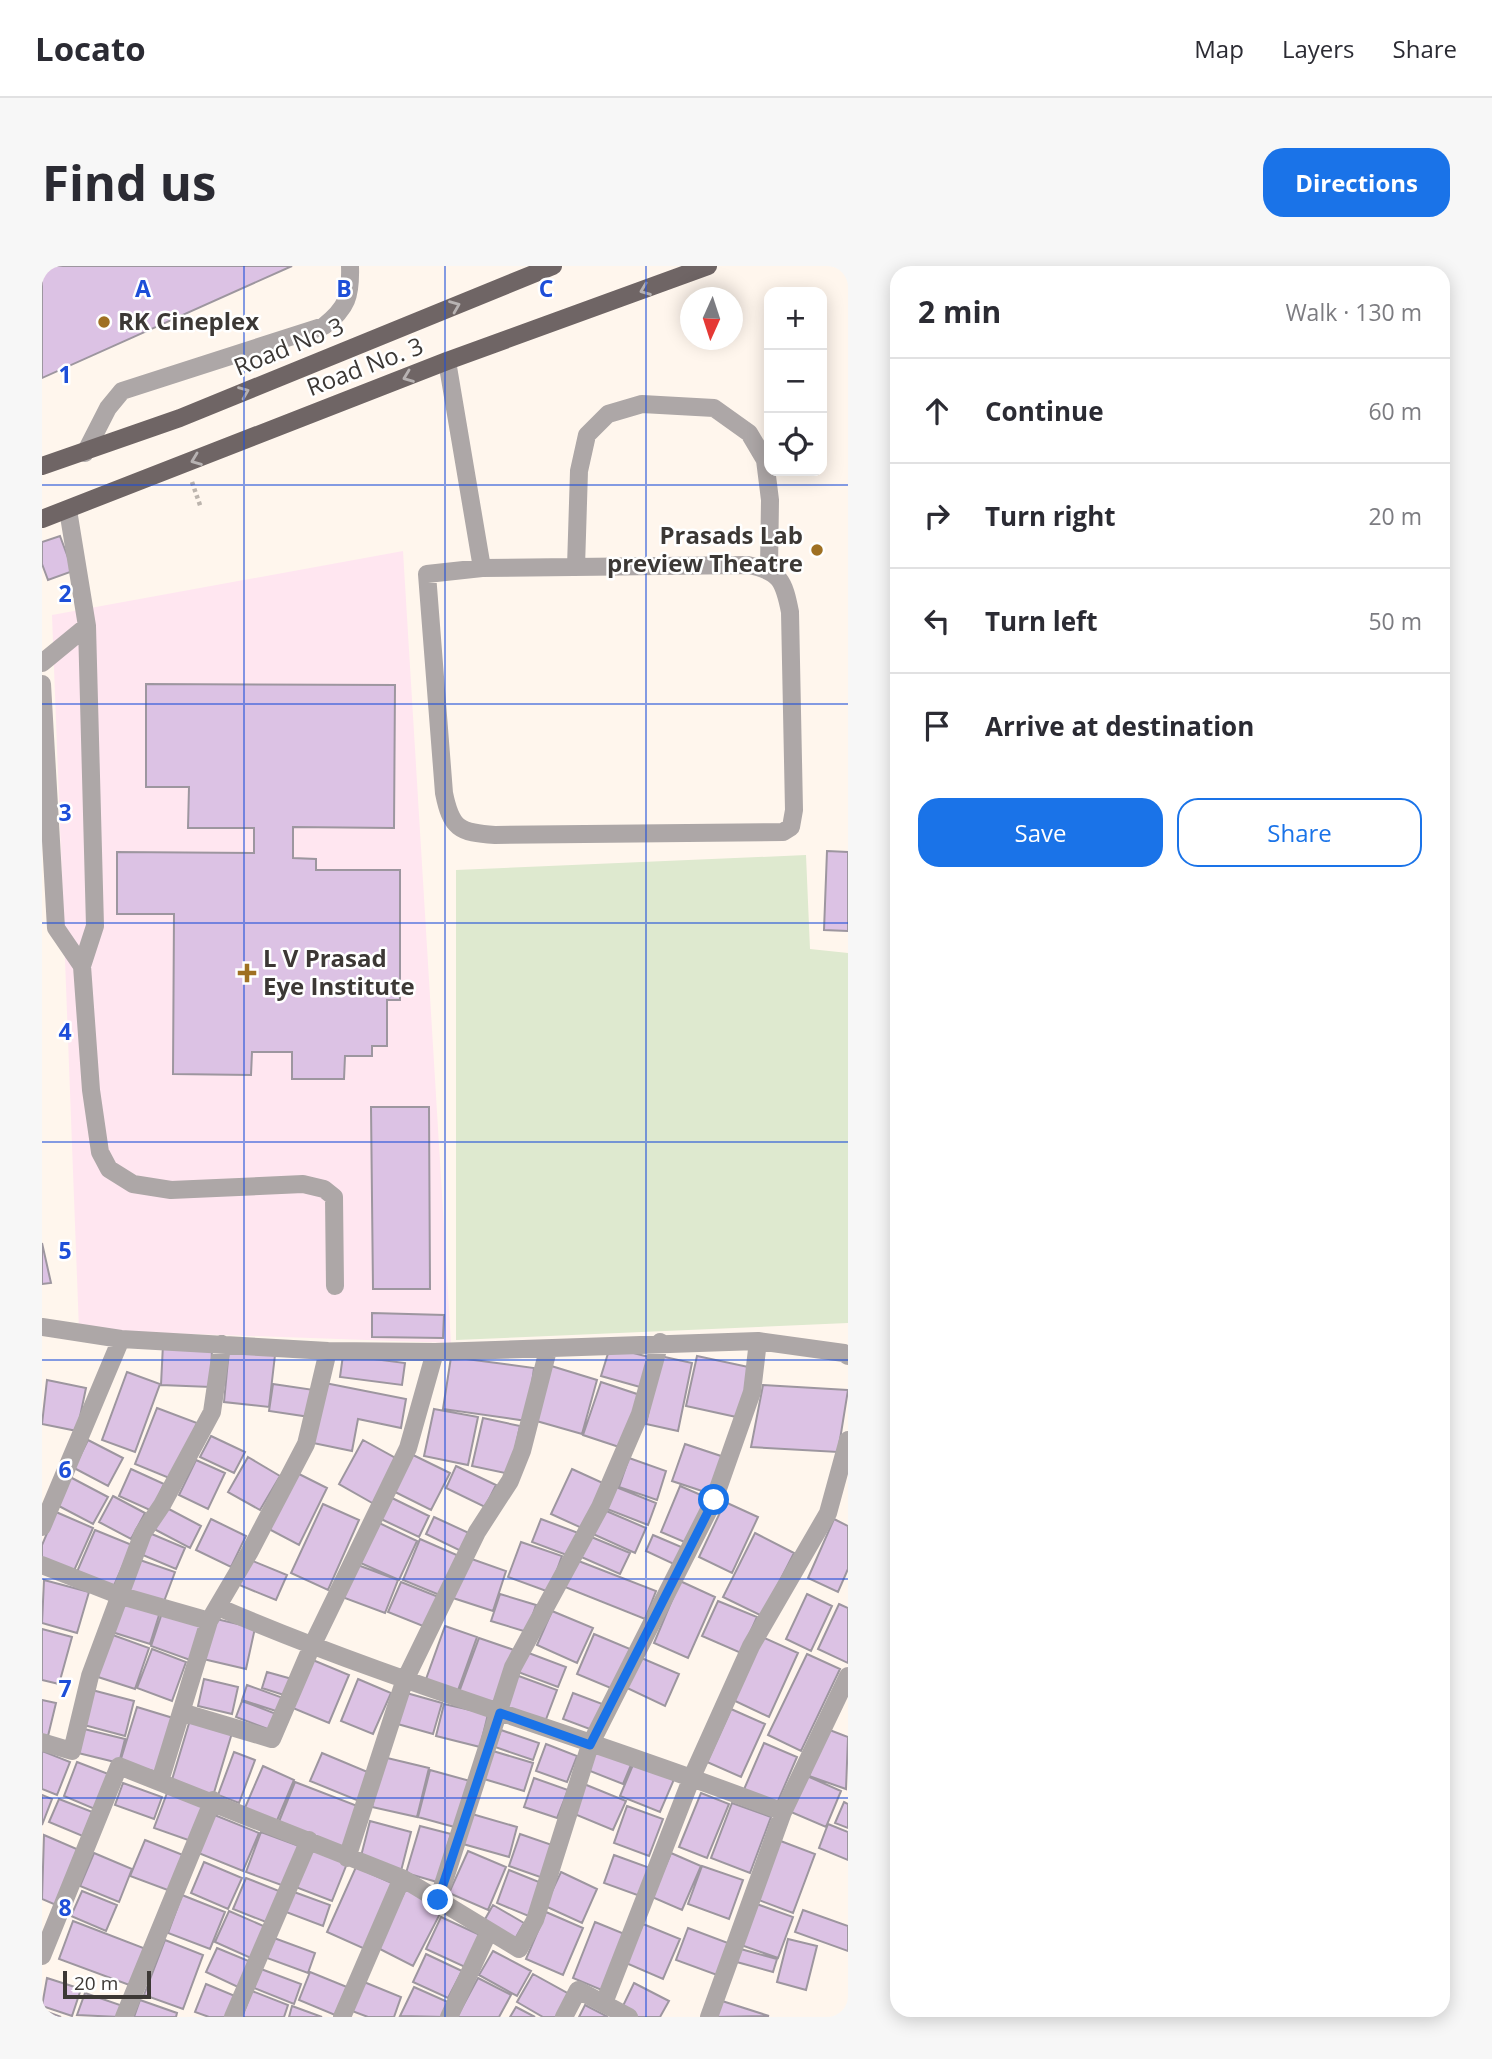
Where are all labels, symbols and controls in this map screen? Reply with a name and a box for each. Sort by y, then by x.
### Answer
text: Locato [35,26,146,71]
text: Map [1194,32,1244,65]
text: Layers [1282,32,1355,65]
text: Share [1393,32,1457,65]
button: Directions [1263,148,1450,217]
text: Find us [42,149,216,215]
text: A [135,272,151,304]
text: B [336,272,352,304]
text: C [539,272,553,304]
one-way arrow [639,282,651,296]
north arrow [680,287,743,350]
map controls [764,287,827,476]
button: + [764,287,827,350]
text: 2 min [918,291,1001,332]
text: Walk · 130 m [1285,296,1422,328]
one-way arrow [447,300,460,314]
place label: RK Cineplex [118,304,259,337]
street label: Road No 3 [228,309,348,383]
marker: RK Cineplex [96,314,112,330]
street label: Road No. 3 [301,328,427,403]
button: − [764,350,827,413]
text: 1 [58,358,72,390]
one-way arrow [403,368,415,382]
one-way arrow [237,386,249,400]
icon: ahead [918,392,956,430]
text: Continue [985,393,1104,429]
text: 60 m [1368,395,1422,427]
button: locate [764,413,827,476]
one-way arrow [191,451,203,465]
icon: right [918,497,956,535]
text: Turn right [985,498,1116,534]
text: 20 m [1368,500,1422,532]
place label: Prasads Lab preview Theatre [607,518,803,579]
marker: Prasads Lab preview Theatre [809,542,825,558]
text: 2 [58,577,72,609]
icon: left [918,602,956,640]
text: Turn left [985,603,1097,639]
text: 50 m [1368,605,1422,637]
icon: arrive [918,707,956,745]
text: Arrive at destination [985,708,1254,744]
text: 3 [58,796,72,828]
button: Save [918,798,1163,867]
button: Share [1177,798,1422,867]
place label: L V Prasad Eye Institute [263,941,415,1002]
marker: L V Prasad Eye Institute [237,963,257,983]
text: 4 [58,1015,72,1047]
text: 5 [58,1234,72,1266]
text: 6 [58,1453,72,1485]
route start [698,1484,729,1515]
text: 7 [58,1672,72,1704]
route end [422,1884,453,1915]
text: 8 [58,1891,72,1923]
scale bar [63,1968,150,2000]
text: 20 m [74,1970,118,1996]

